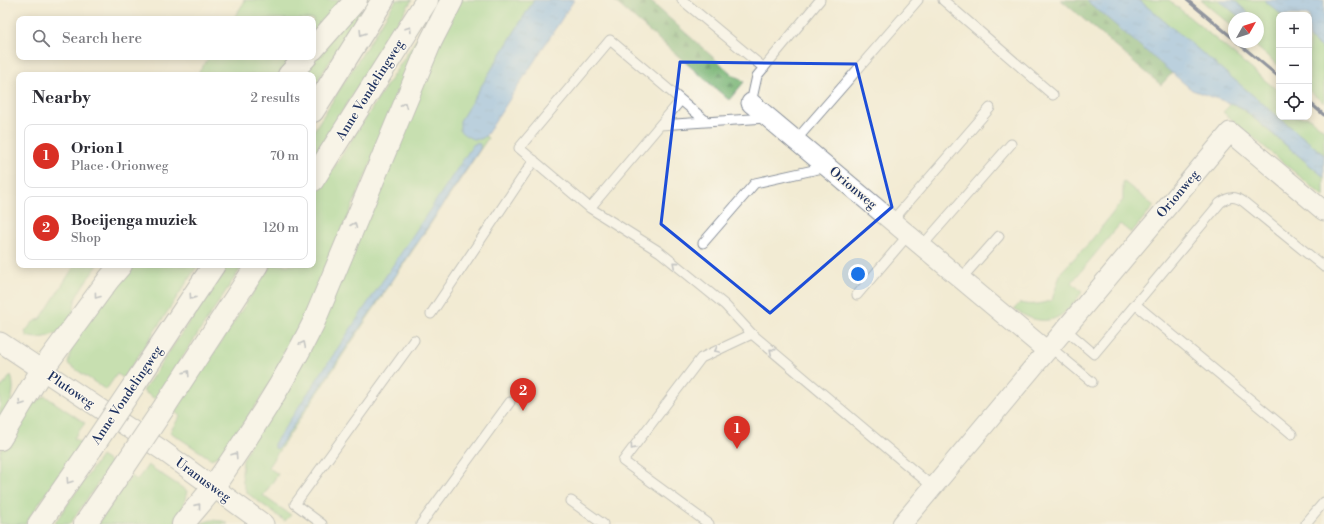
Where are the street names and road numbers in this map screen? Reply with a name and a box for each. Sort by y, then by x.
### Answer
street label: Anne Vondelingweg [332,37,408,144]
street label: Orionweg [826,163,880,213]
street label: Orionweg [1153,167,1203,221]
street label: Anne Vondelingweg [87,342,166,448]
street label: Plutoweg [44,368,98,412]
street label: Uranusweg [172,454,234,506]

